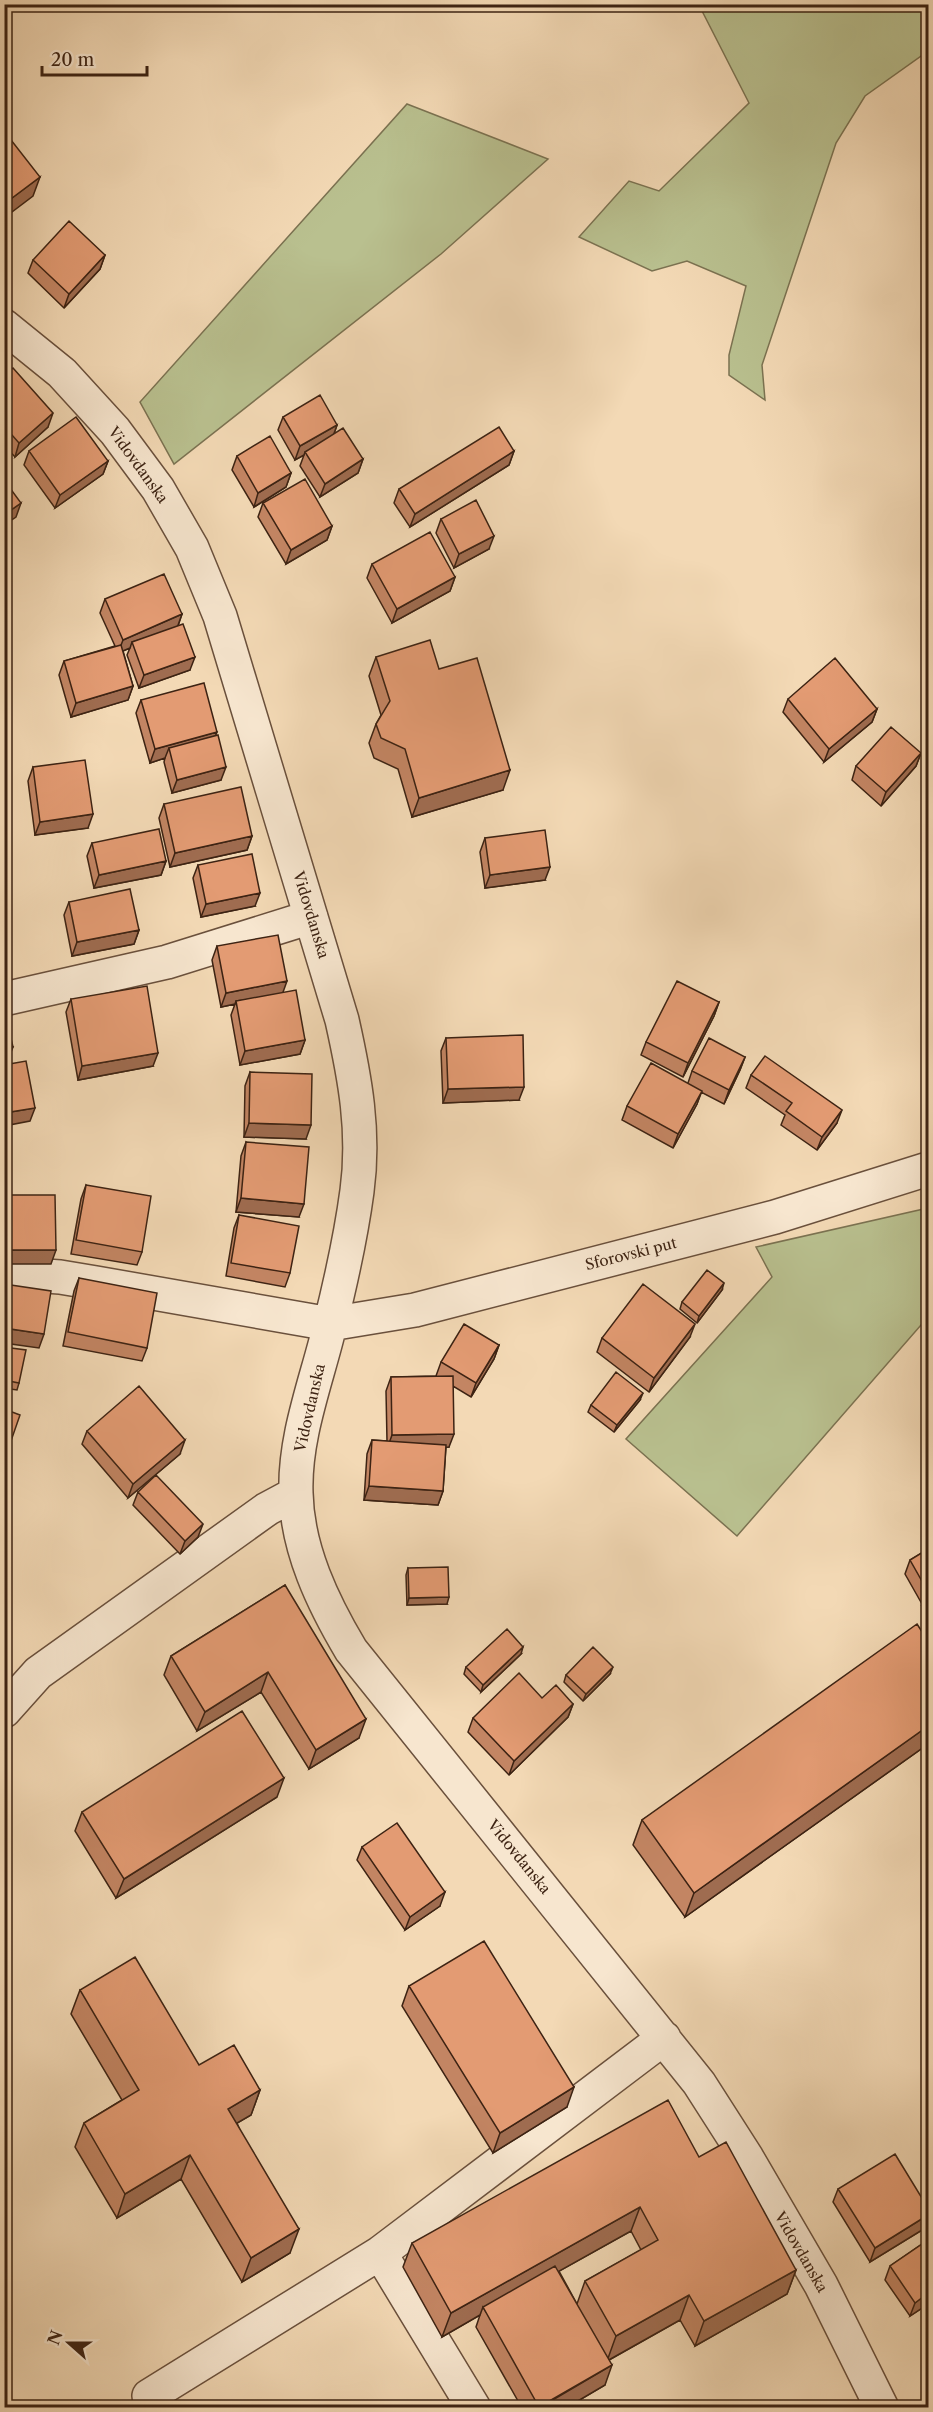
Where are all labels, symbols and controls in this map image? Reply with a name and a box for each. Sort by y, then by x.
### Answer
scale bar [42,39,147,77]
text: 20 m [51,49,95,71]
street label: Vidovdanska [104,422,173,507]
street label: Vidovdanska [289,868,334,961]
street label: Sforovski put [583,1233,679,1274]
street label: Vidovdanska [290,1362,329,1455]
street label: Vidovdanska [483,1815,555,1898]
street label: Vidovdanska [770,2207,832,2296]
north arrow [39,2313,99,2373]
text: N [43,2327,67,2348]

